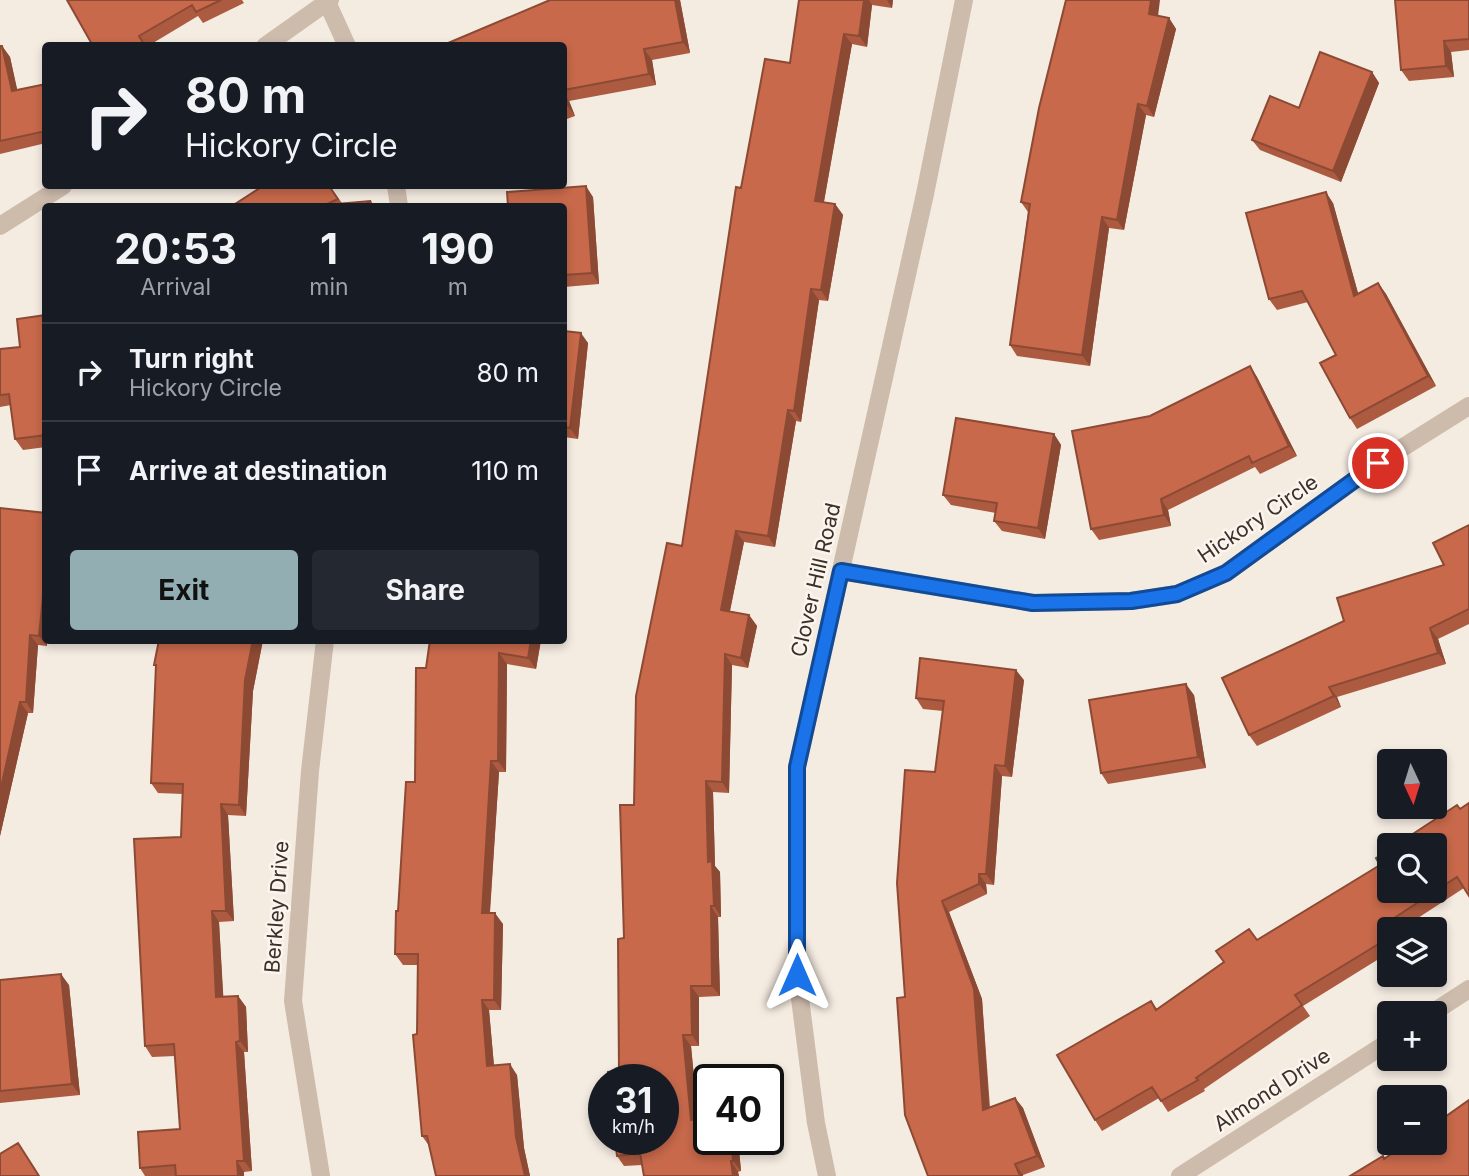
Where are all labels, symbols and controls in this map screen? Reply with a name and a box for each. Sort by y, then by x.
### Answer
text: 80 m [185,66,306,125]
icon: right [70,70,161,161]
text: Hickory Circle [185,126,398,165]
text: 20:53 [114,223,237,274]
text: 1 [320,223,338,274]
text: 190 [421,223,495,274]
text: Arrival [140,273,211,301]
text: min [309,273,349,301]
text: m [448,273,468,301]
text: Turn right [129,343,254,374]
icon: right [70,353,108,391]
text: 80 m [476,357,539,388]
text: Hickory Circle [129,374,282,402]
pin [1348,433,1408,493]
icon: arrive [1359,444,1397,482]
icon: arrive [70,451,108,489]
text: Arrive at destination [129,455,388,486]
text: 110 m [471,455,539,486]
street label: Hickory Circle [1193,469,1323,568]
street label: Clover Hill Road [786,500,845,659]
button: Exit [70,550,298,630]
button: Share [312,550,539,630]
north arrow [1377,749,1447,819]
map controls [1377,749,1447,1155]
button: search [1377,833,1447,903]
street label: Berkley Drive [259,840,294,974]
button: layers [1377,917,1447,987]
position arrow [760,938,834,1012]
button: + [1377,1001,1447,1071]
street label: Almond Drive [1209,1043,1335,1137]
speed limit sign: 40 [693,1064,784,1155]
text: 31 [615,1079,652,1121]
button: − [1377,1085,1447,1155]
text: km/h [612,1116,655,1137]

